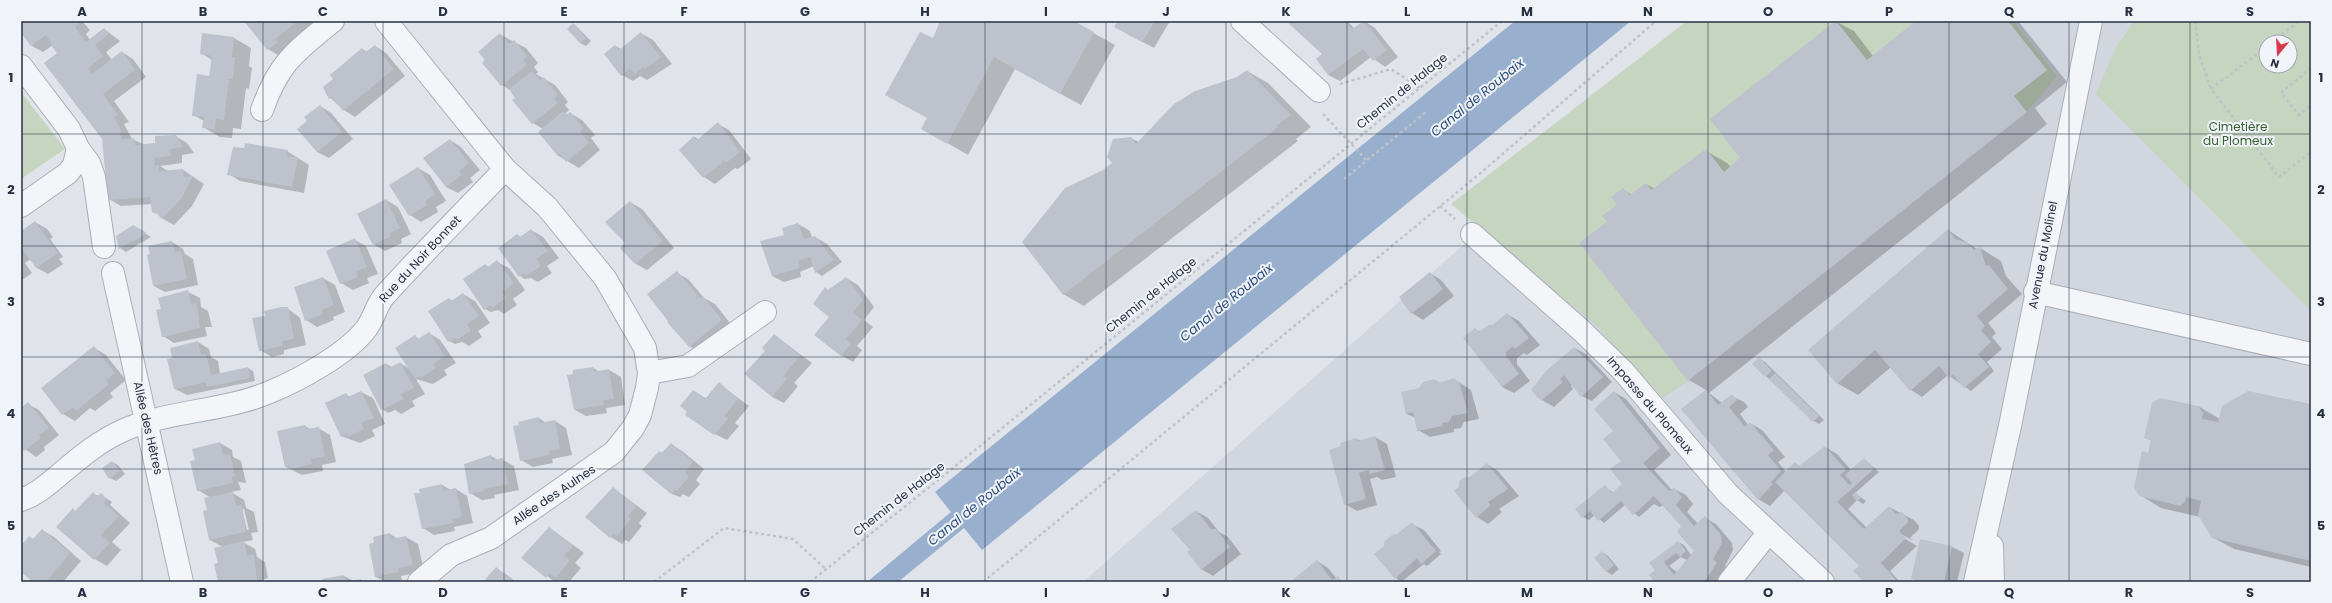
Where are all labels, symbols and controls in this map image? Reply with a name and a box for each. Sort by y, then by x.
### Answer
text: A [77,2,87,21]
text: B [199,2,208,21]
text: C [318,2,328,21]
text: D [438,2,448,21]
text: E [560,2,568,21]
text: F [680,2,688,21]
text: G [800,2,810,21]
text: H [920,2,930,21]
text: I [1044,2,1048,21]
text: J [1162,2,1170,21]
text: K [1281,2,1291,21]
text: L [1404,2,1410,21]
text: M [1521,2,1533,21]
text: N [1643,2,1653,21]
text: O [1763,2,1773,21]
text: P [1885,2,1893,21]
text: Q [2004,2,2014,21]
text: R [2125,2,2133,21]
text: S [2246,2,2254,21]
north arrow [2258,34,2298,74]
street label: Chemin de Halage [1353,49,1451,133]
water label: Canal de Roubaix [1427,53,1529,141]
text: N [2268,55,2281,72]
text: 1 [9,68,13,87]
text: 1 [2319,68,2323,87]
park label: Cimetière du Plomeux [2203,118,2273,149]
text: 2 [7,180,15,199]
text: 2 [2317,180,2325,199]
street label: Avenue du Molinel [2024,200,2061,310]
street label: Rue du Noir Bonnet [375,211,465,306]
street label: Chemin de Halage [1102,253,1200,337]
water label: Canal de Roubaix [1176,258,1278,346]
text: 3 [7,292,15,311]
text: 3 [2317,292,2325,311]
street label: Impasse du Plomeux [1603,352,1698,457]
street label: Allée des Hêtres [129,380,167,476]
text: 4 [7,404,16,423]
text: 4 [2317,404,2326,423]
street label: Chemin de Halage [849,457,948,540]
street label: Allée des Aulnes [509,460,599,529]
water label: Canal de Roubaix [924,462,1026,550]
text: 5 [7,516,15,535]
text: 5 [2317,516,2325,535]
text: A [77,583,87,602]
text: B [199,583,208,602]
text: C [318,583,328,602]
text: D [438,583,448,602]
text: E [560,583,568,602]
text: F [680,583,688,602]
text: G [800,583,810,602]
text: H [920,583,930,602]
text: I [1044,583,1048,602]
text: J [1162,583,1170,602]
text: K [1281,583,1291,602]
text: L [1404,583,1410,602]
text: M [1521,583,1533,602]
text: N [1643,583,1653,602]
text: O [1763,583,1773,602]
text: P [1885,583,1893,602]
text: Q [2004,583,2014,602]
text: R [2125,583,2133,602]
text: S [2246,583,2254,602]

